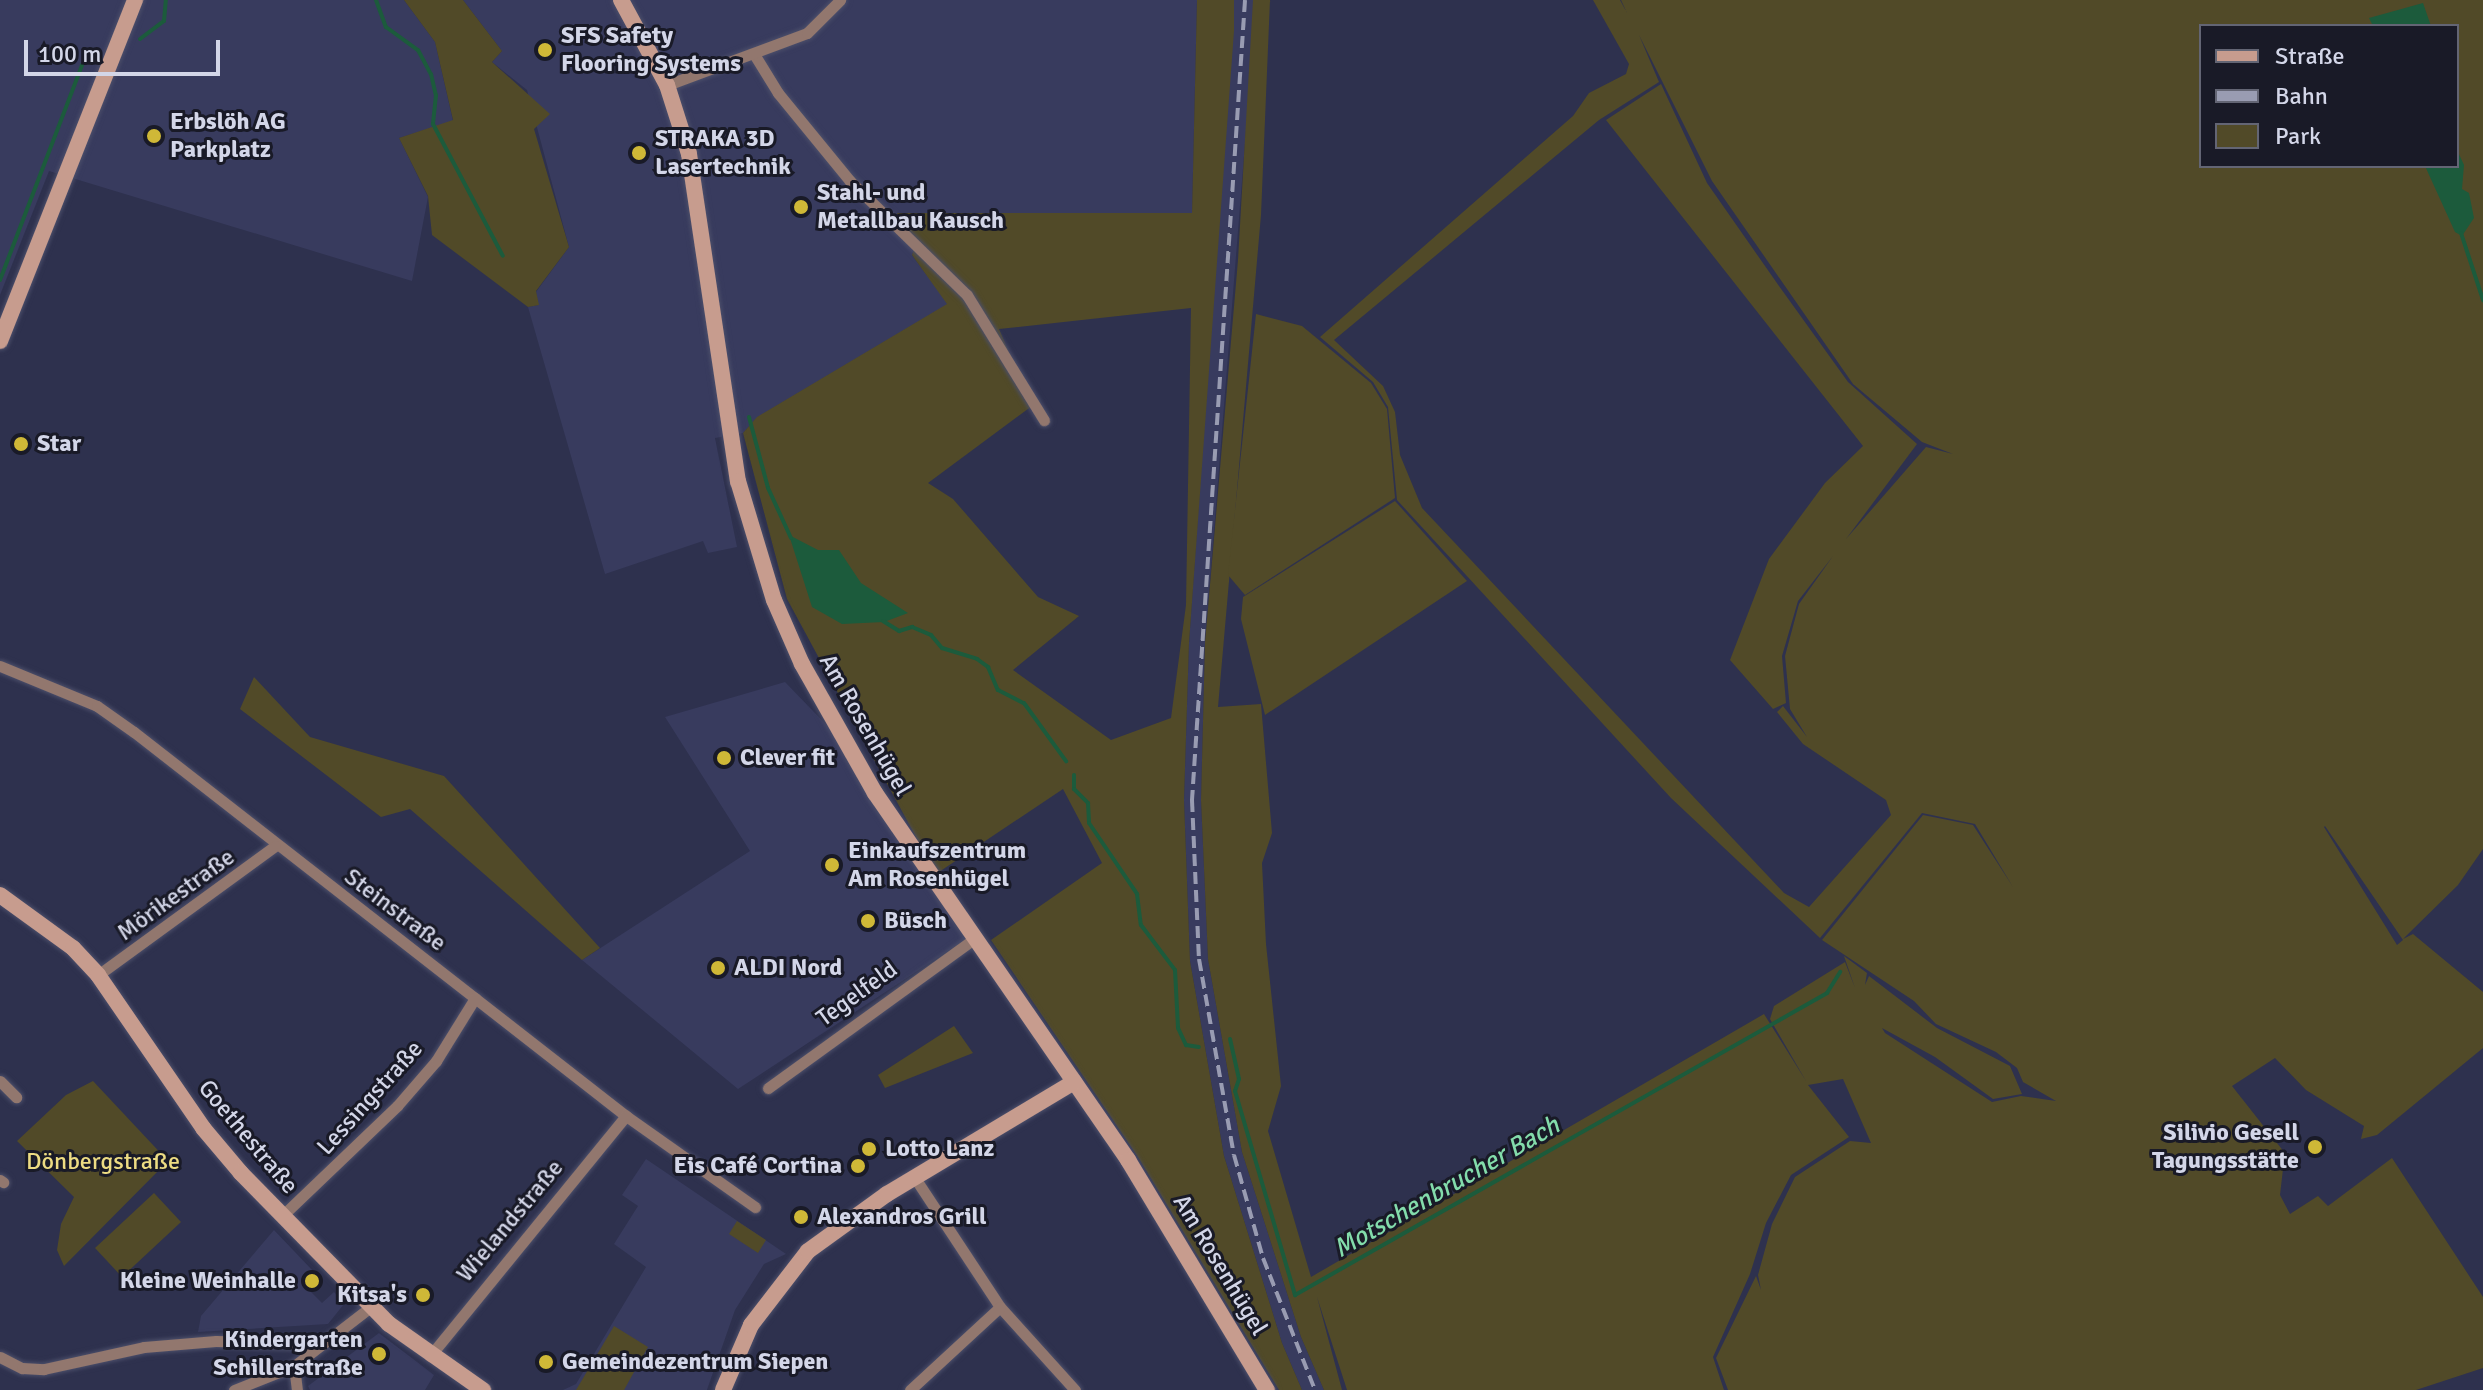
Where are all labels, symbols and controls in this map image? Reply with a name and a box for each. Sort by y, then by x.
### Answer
place label: SFS Safety Flooring Systems [561,22,741,78]
scale bar [28,24,224,74]
legend [2199,24,2459,168]
text: 100 m [38,39,101,69]
marker: SFS Safety Flooring Systems [536,41,554,59]
text: Straße [2275,41,2345,71]
text: Bahn [2275,81,2328,111]
place label: Erbslöh AG Parkplatz [170,108,286,164]
text: Park [2275,121,2321,151]
place label: STRAKA 3D Lasertechnik [655,125,791,181]
marker: Erbslöh AG Parkplatz [145,127,163,145]
marker: STRAKA 3D Lasertechnik [630,144,648,162]
place label: Stahl- und Metallbau Kausch [817,179,1004,235]
marker: Stahl- und Metallbau Kausch [792,198,810,216]
place label: Star [37,430,81,458]
marker: Star [12,435,30,453]
street label: Am Rosenhügel [813,649,917,801]
place label: Clever fit [740,744,835,772]
marker: Clever fit [715,749,733,767]
place label: Einkaufszentrum Am Rosenhügel [848,837,1026,893]
street label: Mörikestraße [112,843,240,947]
marker: Einkaufszentrum Am Rosenhügel [823,856,841,874]
street label: Steinstraße [338,862,452,958]
place label: Büsch [884,907,947,935]
marker: Büsch [859,912,877,930]
place label: ALDI Nord [734,954,842,982]
street label: Tegelfeld [811,955,903,1033]
marker: ALDI Nord [709,959,727,977]
street label: Lessingstraße [311,1035,429,1161]
street label: Goethestraße [192,1074,304,1200]
water label: Motschenbrucher Bach [1328,1111,1566,1265]
place label: Silivio Gesell Tagungsstätte [2152,1119,2299,1175]
place label: Lotto Lanz [885,1135,994,1163]
marker: Silivio Gesell Tagungsstätte [2306,1138,2324,1156]
marker: Lotto Lanz [860,1140,878,1158]
park label: Dönbergstraße [26,1148,180,1176]
place label: Eis Café Cortina [673,1152,842,1180]
street label: Wielandstraße [451,1154,569,1288]
marker: Eis Café Cortina [849,1157,867,1175]
street label: Am Rosenhügel [1167,1189,1273,1341]
place label: Alexandros Grill [817,1203,986,1231]
marker: Alexandros Grill [792,1208,810,1226]
place label: Kleine Weinhalle [120,1267,296,1295]
marker: Kleine Weinhalle [303,1272,321,1290]
place label: Kitsa's [337,1281,407,1309]
marker: Kitsa's [414,1286,432,1304]
place label: Kindergarten Schillerstraße [213,1326,363,1382]
marker: Kindergarten Schillerstraße [370,1345,388,1363]
place label: Gemeindezentrum Siepen [562,1348,828,1376]
marker: Gemeindezentrum Siepen [537,1353,555,1371]

